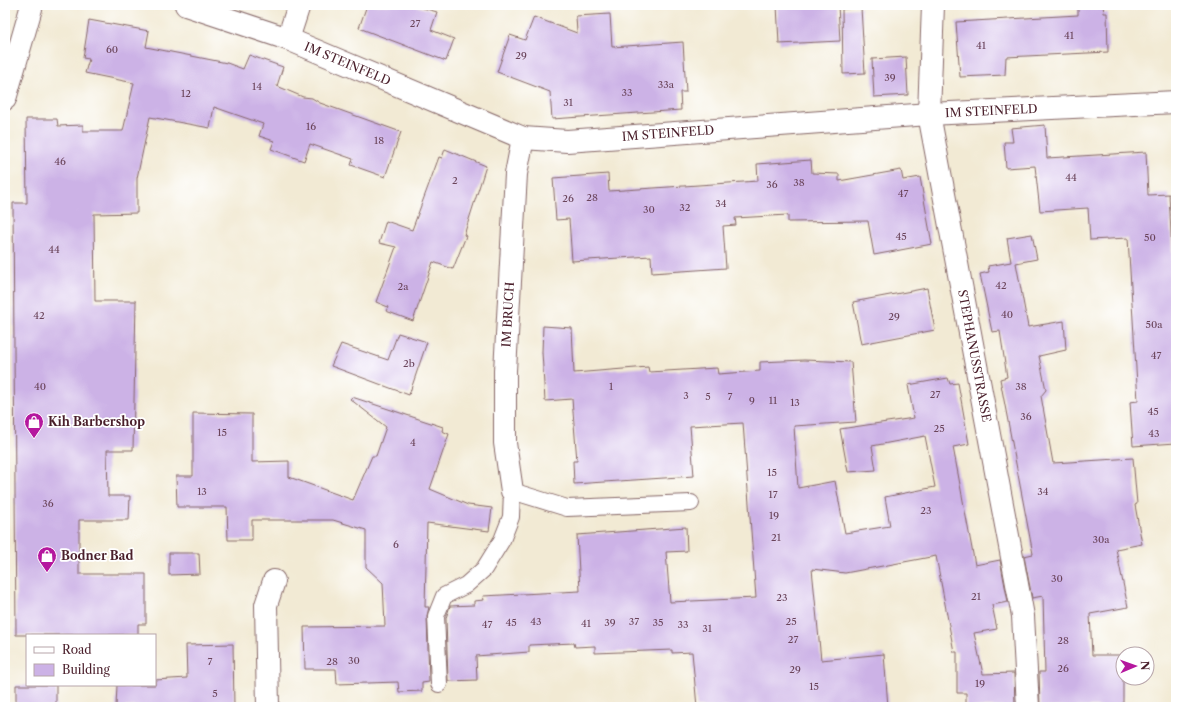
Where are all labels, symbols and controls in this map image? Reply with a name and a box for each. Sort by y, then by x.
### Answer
house number: 27 [410,17,420,30]
house number: 41 [1064,29,1075,42]
street label: IM STEINFELD [302,39,393,89]
house number: 41 [976,39,987,52]
house number: 60 [106,43,118,56]
house number: 29 [515,49,527,62]
house number: 39 [884,71,896,84]
house number: 33a [658,78,675,91]
house number: 14 [252,80,262,93]
house number: 33 [621,86,633,99]
house number: 12 [181,87,191,100]
house number: 31 [563,96,574,109]
street label: IM STEINFELD [945,101,1038,120]
house number: 16 [306,120,316,133]
street label: IM STEINFELD [621,122,715,144]
house number: 18 [374,134,384,147]
house number: 46 [54,155,66,168]
house number: 44 [1065,171,1077,184]
house number: 2 [452,174,458,187]
house number: 38 [793,176,805,189]
house number: 36 [766,178,778,191]
house number: 47 [898,187,908,200]
house number: 28 [586,191,598,204]
house number: 26 [562,192,574,205]
house number: 34 [715,197,727,210]
house number: 32 [679,201,691,214]
house number: 30 [643,203,655,216]
house number: 45 [895,230,907,243]
house number: 50 [1144,231,1156,244]
house number: 44 [48,243,60,256]
house number: 42 [995,279,1007,292]
house number: 2a [397,280,409,293]
street label: IM BRUCH [498,281,517,348]
street label: STEPHANUSSTRASSE [955,288,994,423]
house number: 40 [1001,308,1013,321]
house number: 42 [33,309,45,322]
house number: 29 [888,310,900,323]
house number: 50a [1145,318,1163,331]
house number: 47 [1151,349,1161,362]
house number: 2b [403,357,415,370]
house number: 40 [34,380,46,393]
house number: 1 [609,380,614,393]
house number: 38 [1015,380,1027,393]
house number: 27 [930,388,940,401]
house number: 3 [683,389,689,402]
house number: 5 [705,390,711,403]
house number: 7 [728,390,733,403]
house number: 9 [749,394,755,407]
house number: 11 [769,394,778,407]
house number: 13 [790,396,800,409]
house number: 45 [1147,405,1159,418]
house number: 36 [1020,410,1032,423]
shop icon: Kih Barbershop [23,411,45,439]
place label: Kih Barbershop [48,414,145,429]
house number: 25 [933,422,945,435]
house number: 15 [217,426,227,439]
house number: 43 [1148,427,1160,440]
house number: 4 [410,436,416,449]
house number: 15 [767,466,777,479]
house number: 13 [197,485,207,498]
house number: 34 [1037,485,1049,498]
house number: 17 [768,488,778,501]
house number: 36 [42,497,54,510]
house number: 23 [920,504,932,517]
house number: 19 [769,509,779,522]
house number: 21 [771,531,782,544]
house number: 30a [1092,533,1110,546]
house number: 6 [393,538,399,551]
shop icon: Bodner Bad [36,545,58,573]
place label: Bodner Bad [61,548,134,563]
house number: 30 [1051,572,1063,585]
house number: 21 [971,590,982,603]
house number: 23 [776,591,788,604]
house number: 43 [530,615,542,628]
house number: 37 [629,615,639,628]
house number: 25 [785,615,797,628]
house number: 45 [505,616,517,629]
house number: 39 [604,616,616,629]
house number: 35 [653,616,663,629]
house number: 41 [581,617,592,630]
house number: 47 [482,618,492,631]
house number: 33 [677,618,689,631]
house number: 31 [702,622,713,635]
house number: 27 [788,633,798,646]
legend [26,634,156,686]
house number: 28 [1057,634,1069,647]
text: Road [62,642,92,657]
north arrow [1115,646,1155,686]
house number: 30 [348,654,360,667]
house number: 7 [208,655,213,668]
house number: 28 [326,655,338,668]
text: N [1138,661,1152,671]
text: Building [62,662,110,677]
house number: 26 [1057,662,1069,675]
house number: 29 [789,663,801,676]
house number: 19 [975,677,985,690]
house number: 15 [809,680,819,693]
house number: 5 [212,687,218,700]

